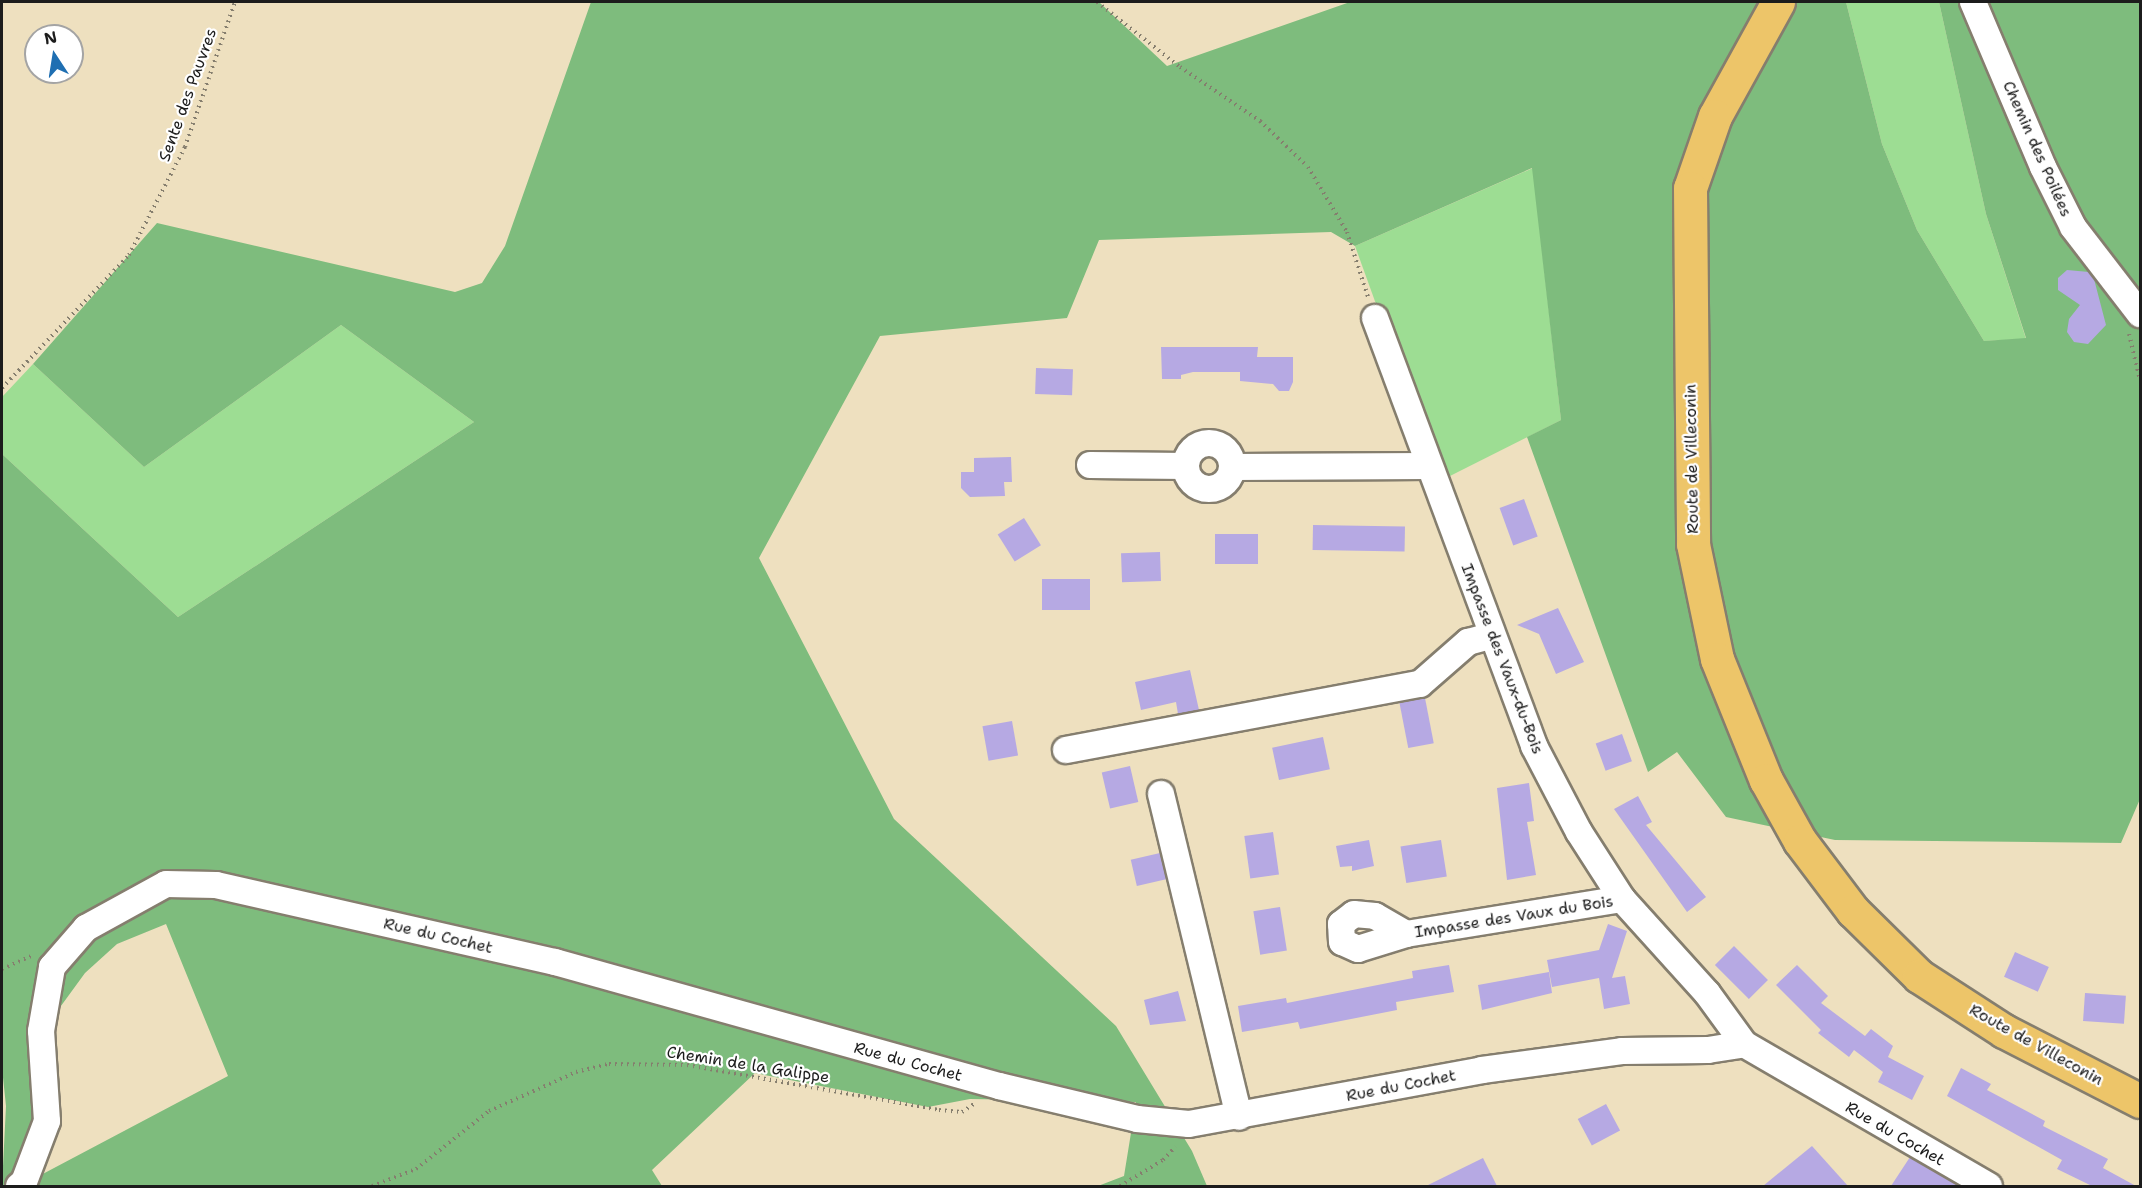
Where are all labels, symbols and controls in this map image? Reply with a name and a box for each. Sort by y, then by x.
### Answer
north arrow [24,24,84,84]
text: N [42,26,59,49]
street label: Sente des Pauvres [155,26,221,164]
street label: Chemin des Poilées [1998,78,2076,220]
street label: Route de Villeconin [1681,384,1703,534]
street label: Impasse des Vaux-du-Bois [1457,561,1547,757]
street label: Impasse des Vaux du Bois [1413,892,1615,942]
street label: Rue du Cochet [382,914,494,958]
street label: Route de Villeconin [1966,1000,2106,1090]
street label: Rue du Cochet [852,1038,964,1086]
street label: Chemin de la Galippe [665,1043,831,1087]
street label: Rue du Cochet [1344,1066,1458,1106]
street label: Rue du Cochet [1842,1098,1948,1170]

